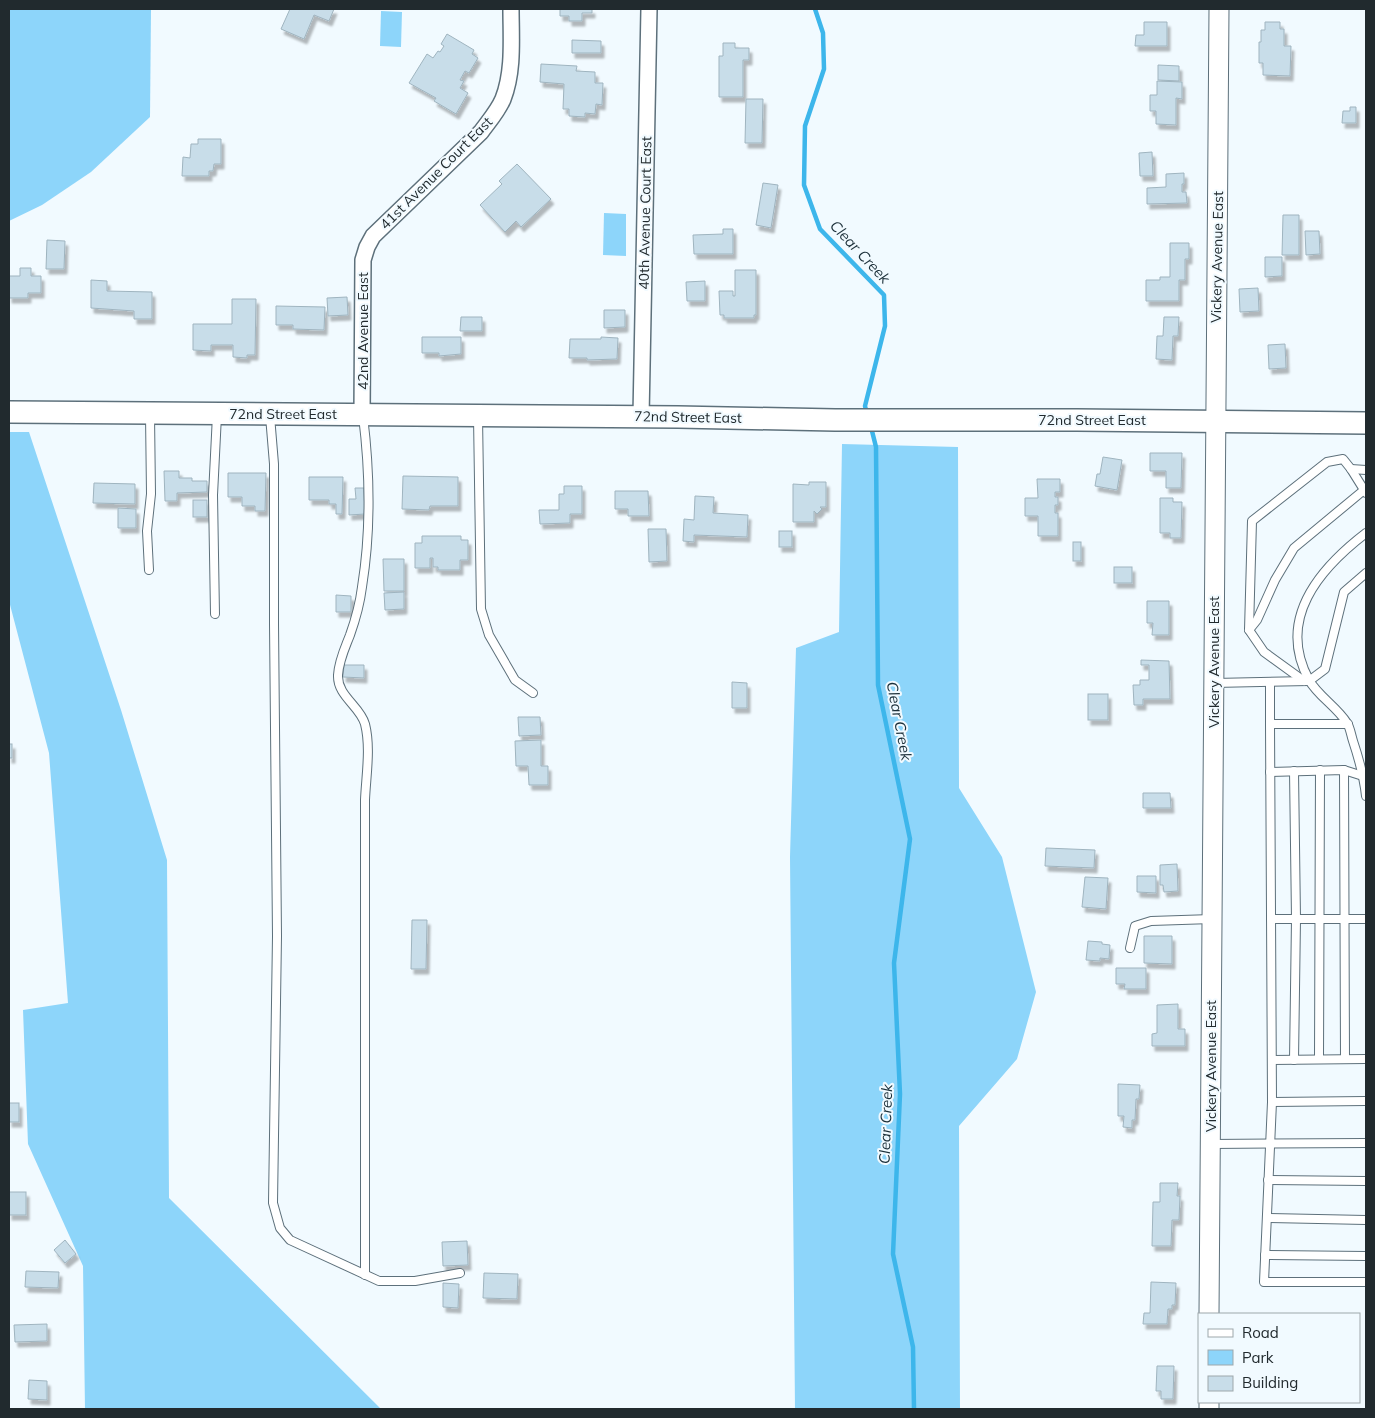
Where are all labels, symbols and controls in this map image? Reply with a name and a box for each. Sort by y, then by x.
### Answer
street label: 41st Avenue Court East [376,113,496,233]
street label: 40th Avenue Court East [635,136,655,290]
street label: Vickery Avenue East [1207,191,1227,323]
water label: Clear Creek [826,216,895,288]
street label: 42nd Avenue East [354,272,372,390]
street label: 72nd Street East [229,405,337,423]
street label: 72nd Street East [634,407,742,427]
street label: 72nd Street East [1038,411,1146,429]
street label: Vickery Avenue East [1205,596,1223,728]
water label: Clear Creek [883,680,917,763]
street label: Vickery Avenue East [1202,1000,1220,1132]
water label: Clear Creek [875,1082,896,1164]
legend [1198,1313,1360,1403]
text: Road [1242,1323,1279,1342]
text: Park [1242,1348,1274,1367]
text: Building [1242,1373,1298,1392]

